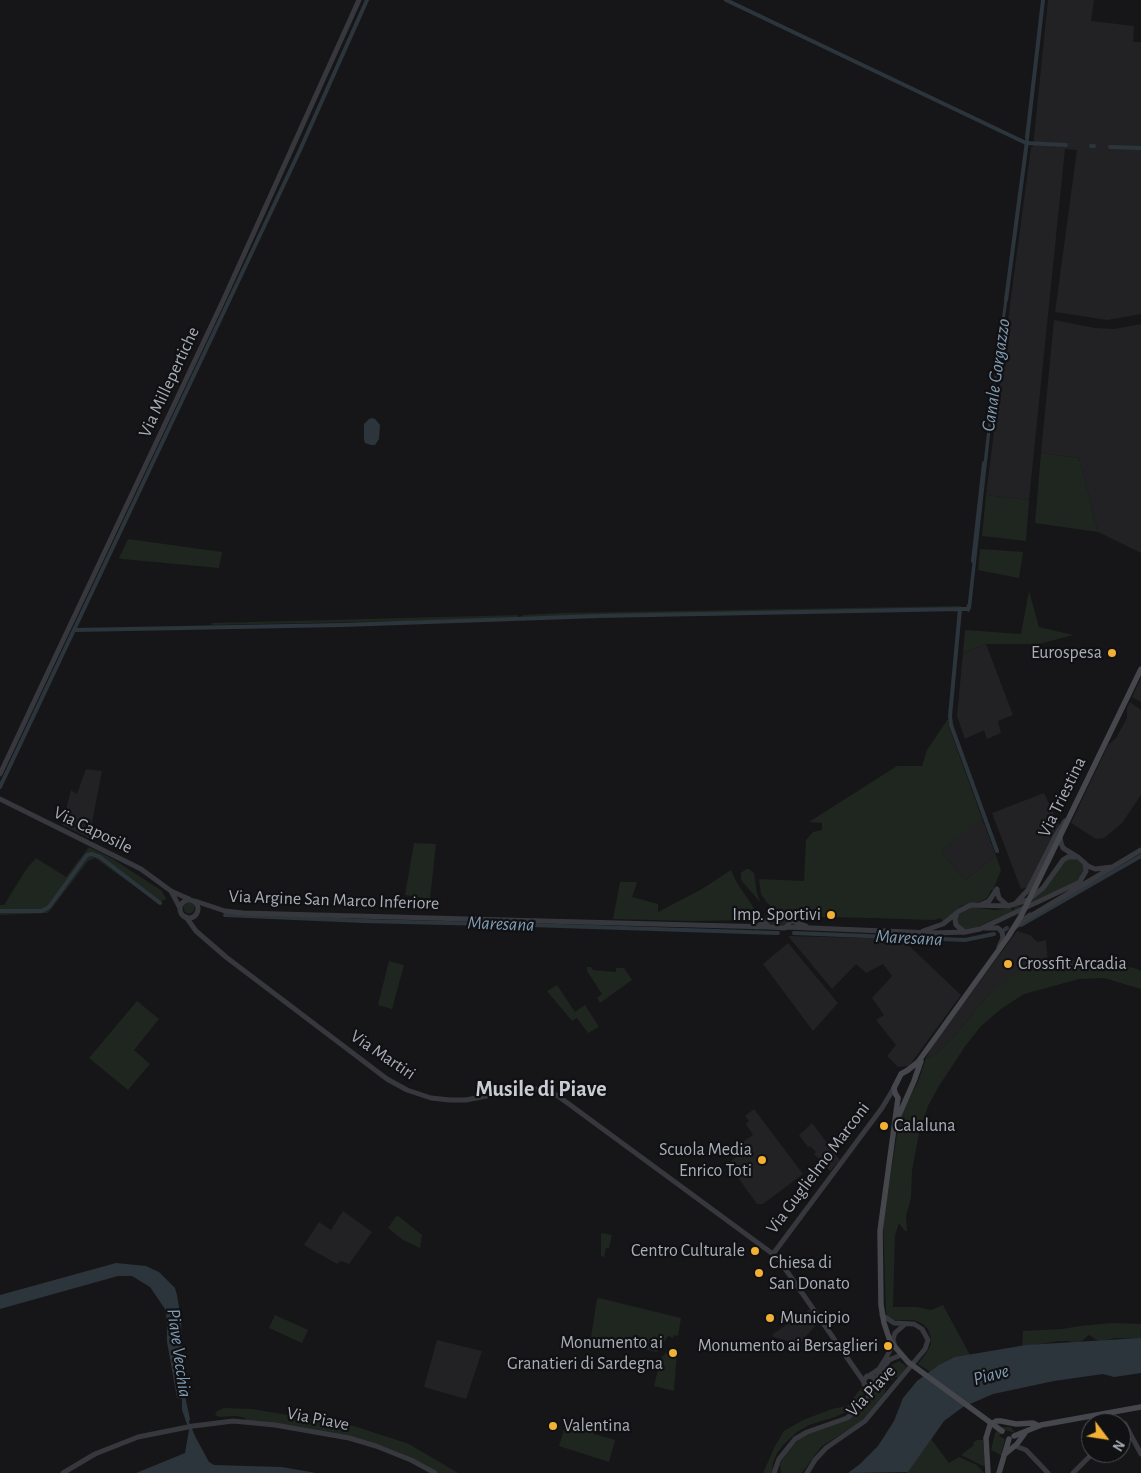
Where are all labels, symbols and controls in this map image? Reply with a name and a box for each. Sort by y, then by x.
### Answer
water label: Canale Gorgazzo [977,317,1015,433]
street label: Via Millepertiche [134,323,204,441]
place label: Eurospesa [1031,642,1102,664]
marker: Eurospesa [1106,647,1118,659]
street label: Via Triestina [1033,753,1091,841]
street label: Via Caposile [50,802,136,858]
street label: Via Argine San Marco Inferiore [228,886,440,914]
place label: Imp. Sportivi [732,904,821,926]
marker: Imp. Sportivi [825,909,837,921]
water label: Maresana [467,911,535,937]
water label: Maresana [875,925,943,951]
place label: Crossfit Arcadia [1018,953,1127,975]
marker: Crossfit Arcadia [1002,958,1014,970]
street label: Via Martiri [346,1025,420,1085]
district label: Musile di Piave [475,1076,607,1102]
street label: Via Guglielmo Marconi [761,1098,875,1238]
place label: Calaluna [894,1115,955,1137]
marker: Calaluna [878,1120,890,1132]
place label: Scuola Media Enrico Toti [659,1139,752,1182]
marker: Scuola Media Enrico Toti [756,1154,768,1166]
place label: Centro Culturale [631,1240,745,1262]
marker: Centro Culturale [749,1245,761,1257]
place label: Chiesa di San Donato [769,1252,850,1294]
marker: Chiesa di San Donato [753,1267,765,1279]
water label: Piave Vecchia [161,1307,197,1399]
place label: Municipio [780,1307,850,1329]
marker: Municipio [764,1312,776,1324]
place label: Monumento ai Granatieri di Sardegna [507,1332,663,1375]
place label: Monumento ai Bersaglieri [698,1335,878,1357]
marker: Monumento ai Bersaglieri [882,1340,894,1352]
marker: Monumento ai Granatieri di Sardegna [667,1347,679,1359]
water label: Piave [971,1359,1011,1391]
street label: Via Piave [842,1361,900,1421]
street label: Via Piave [285,1402,351,1436]
north arrow [1081,1413,1131,1463]
place label: Valentina [563,1415,630,1437]
marker: Valentina [547,1420,559,1432]
text: N [1109,1437,1127,1453]

